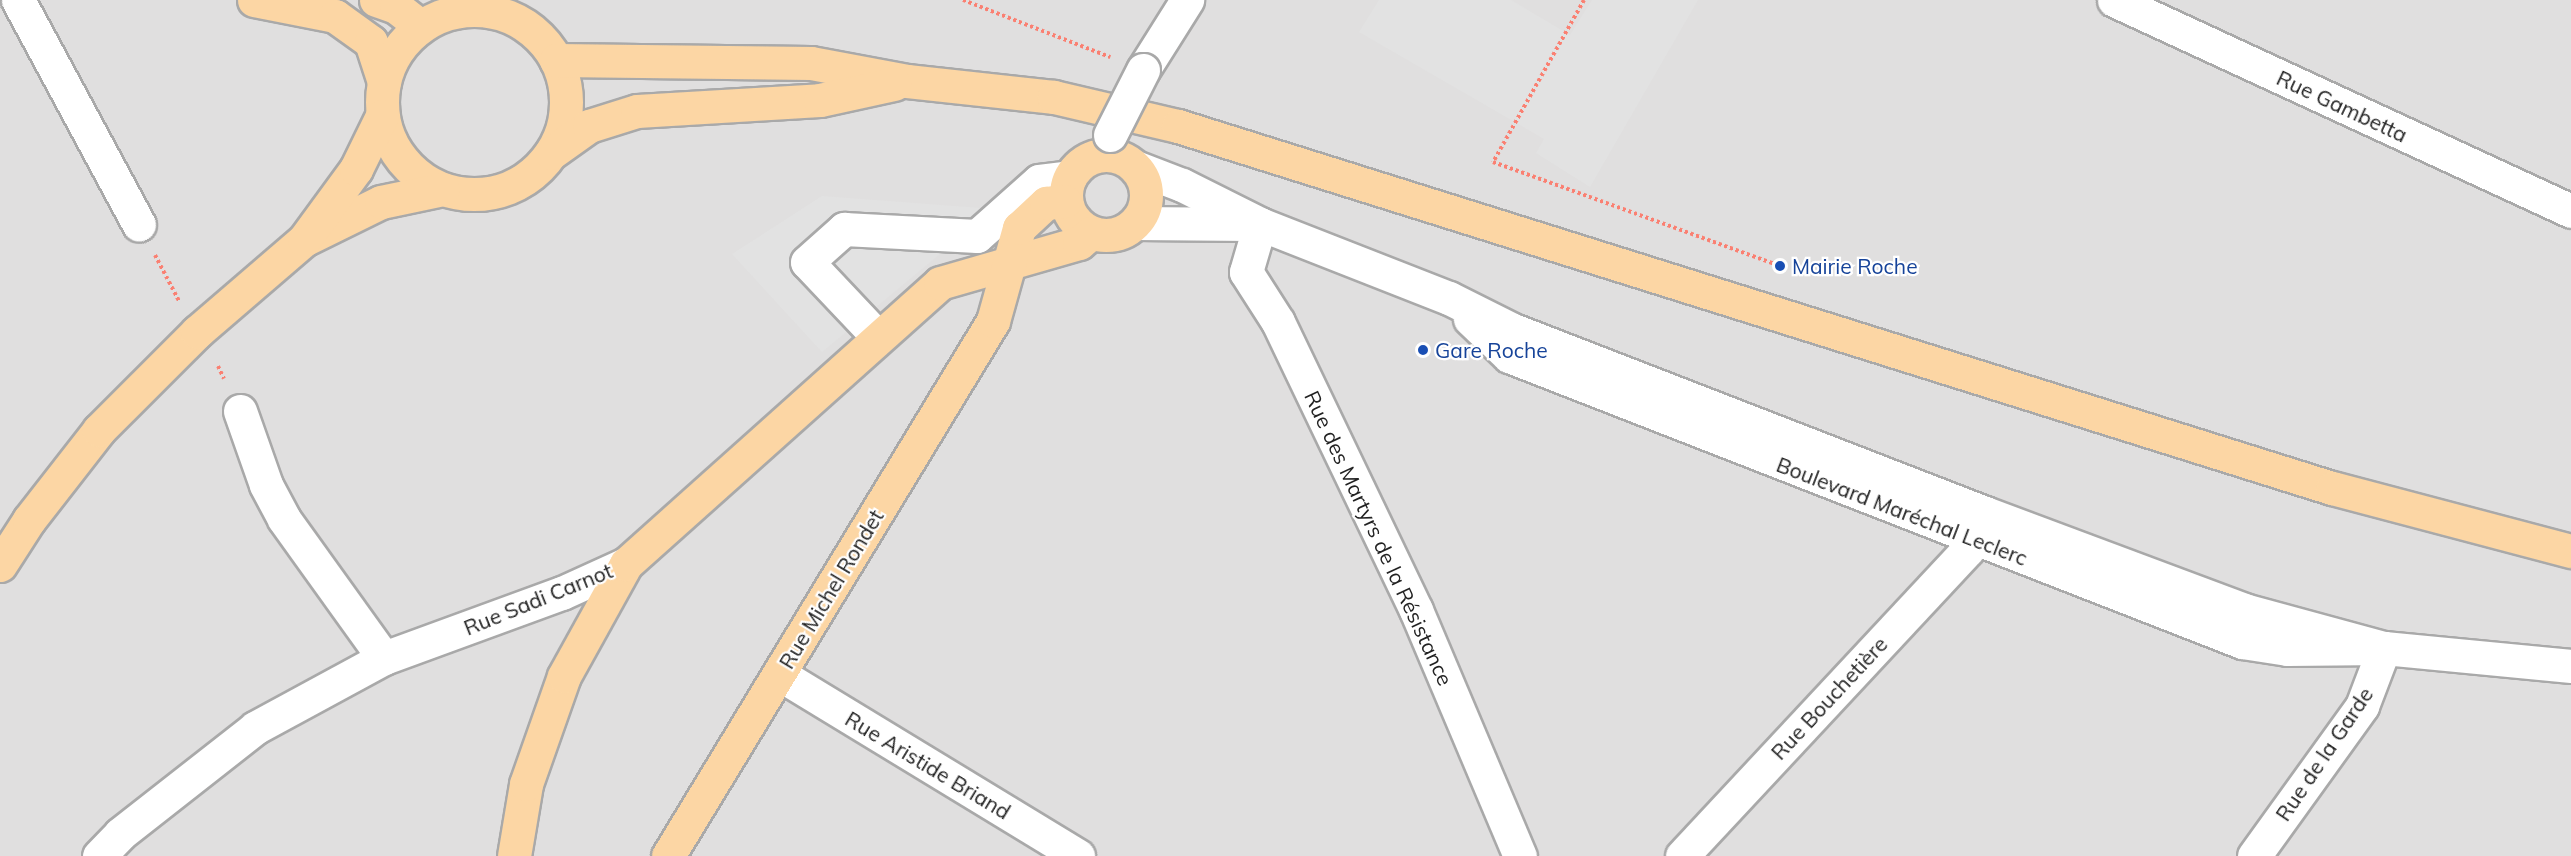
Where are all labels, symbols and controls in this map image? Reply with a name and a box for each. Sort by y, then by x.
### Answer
street label: Rue Gambetta [2273,65,2411,147]
place label: Mairie Roche [1792,253,1918,279]
marker: Mairie Roche [1773,259,1787,273]
place label: Gare Roche [1435,337,1548,363]
marker: Gare Roche [1416,343,1430,357]
street label: Rue des Martyrs de la Résistance [1299,387,1459,689]
street label: Boulevard Maréchal Leclerc [1773,451,2031,571]
street label: Rue Michel Rondet [774,505,888,673]
street label: Rue Sadi Carnot [460,558,616,640]
street label: Rue Bouchetière [1766,631,1892,765]
street label: Rue de la Garde [2270,682,2378,826]
street label: Rue Aristide Briand [841,706,1015,824]

